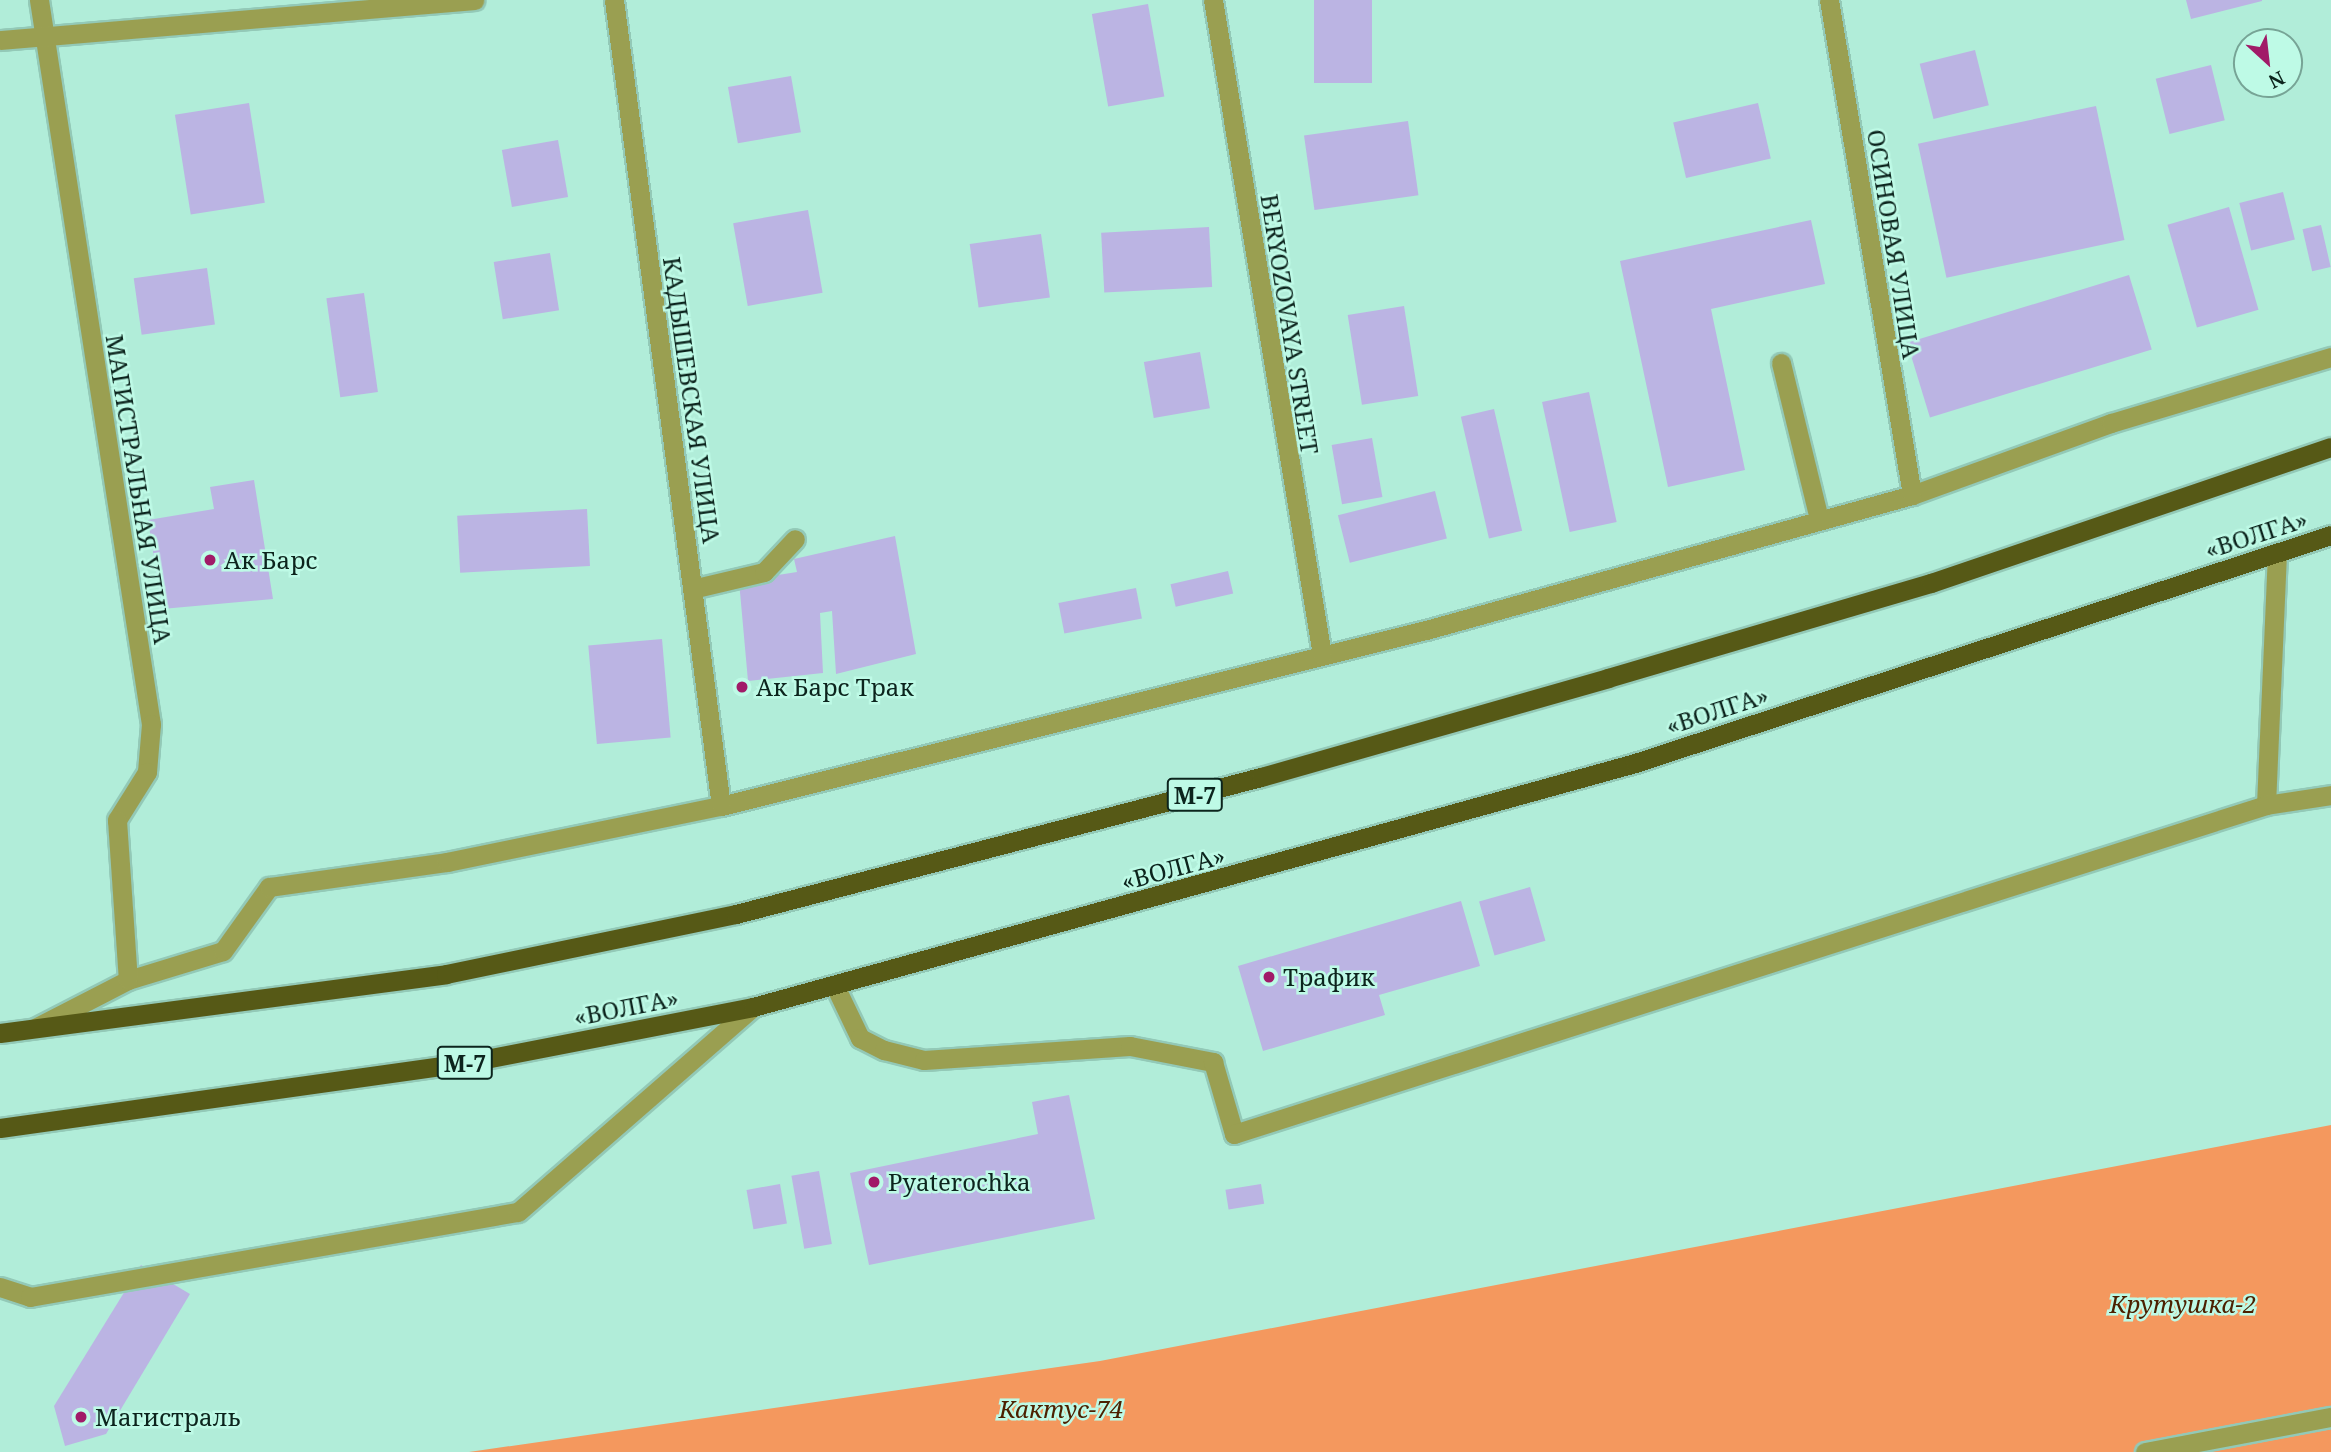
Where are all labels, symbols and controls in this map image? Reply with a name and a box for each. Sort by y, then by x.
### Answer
north arrow [2233,28,2303,98]
text: N [2264,65,2289,95]
street label: ОСИНОВАЯ УЛИЦА [1862,127,1926,361]
street label: BERYOZOVAYA STREET [1255,192,1325,456]
street label: КАДЫШЕВСКАЯ УЛИЦА [658,255,726,545]
street label: МАГИСТРАЛЬНАЯ УЛИЦА [100,332,178,646]
street label: «ВОЛГА» [2201,504,2311,564]
place label: Ак Барс [224,546,317,574]
marker: Ак Барс [202,552,218,568]
place label: Ак Барс Трак [756,673,914,701]
marker: Ак Барс Трак [734,679,750,695]
street label: «ВОЛГА» [1662,680,1772,740]
road number: М-7 [1165,776,1225,814]
street label: «ВОЛГА» [1118,840,1228,896]
place label: Трафик [1283,963,1375,991]
marker: Трафик [1261,969,1277,985]
street label: «ВОЛГА» [571,983,681,1031]
road number: М-7 [435,1044,495,1082]
place label: Pyaterochka [888,1168,1031,1196]
marker: Pyaterochka [866,1174,882,1190]
park label: Крутушка-2 [2110,1290,2256,1318]
park label: Кактус-74 [999,1395,1123,1423]
place label: Магистраль [95,1403,240,1431]
marker: Магистраль [73,1409,89,1425]

